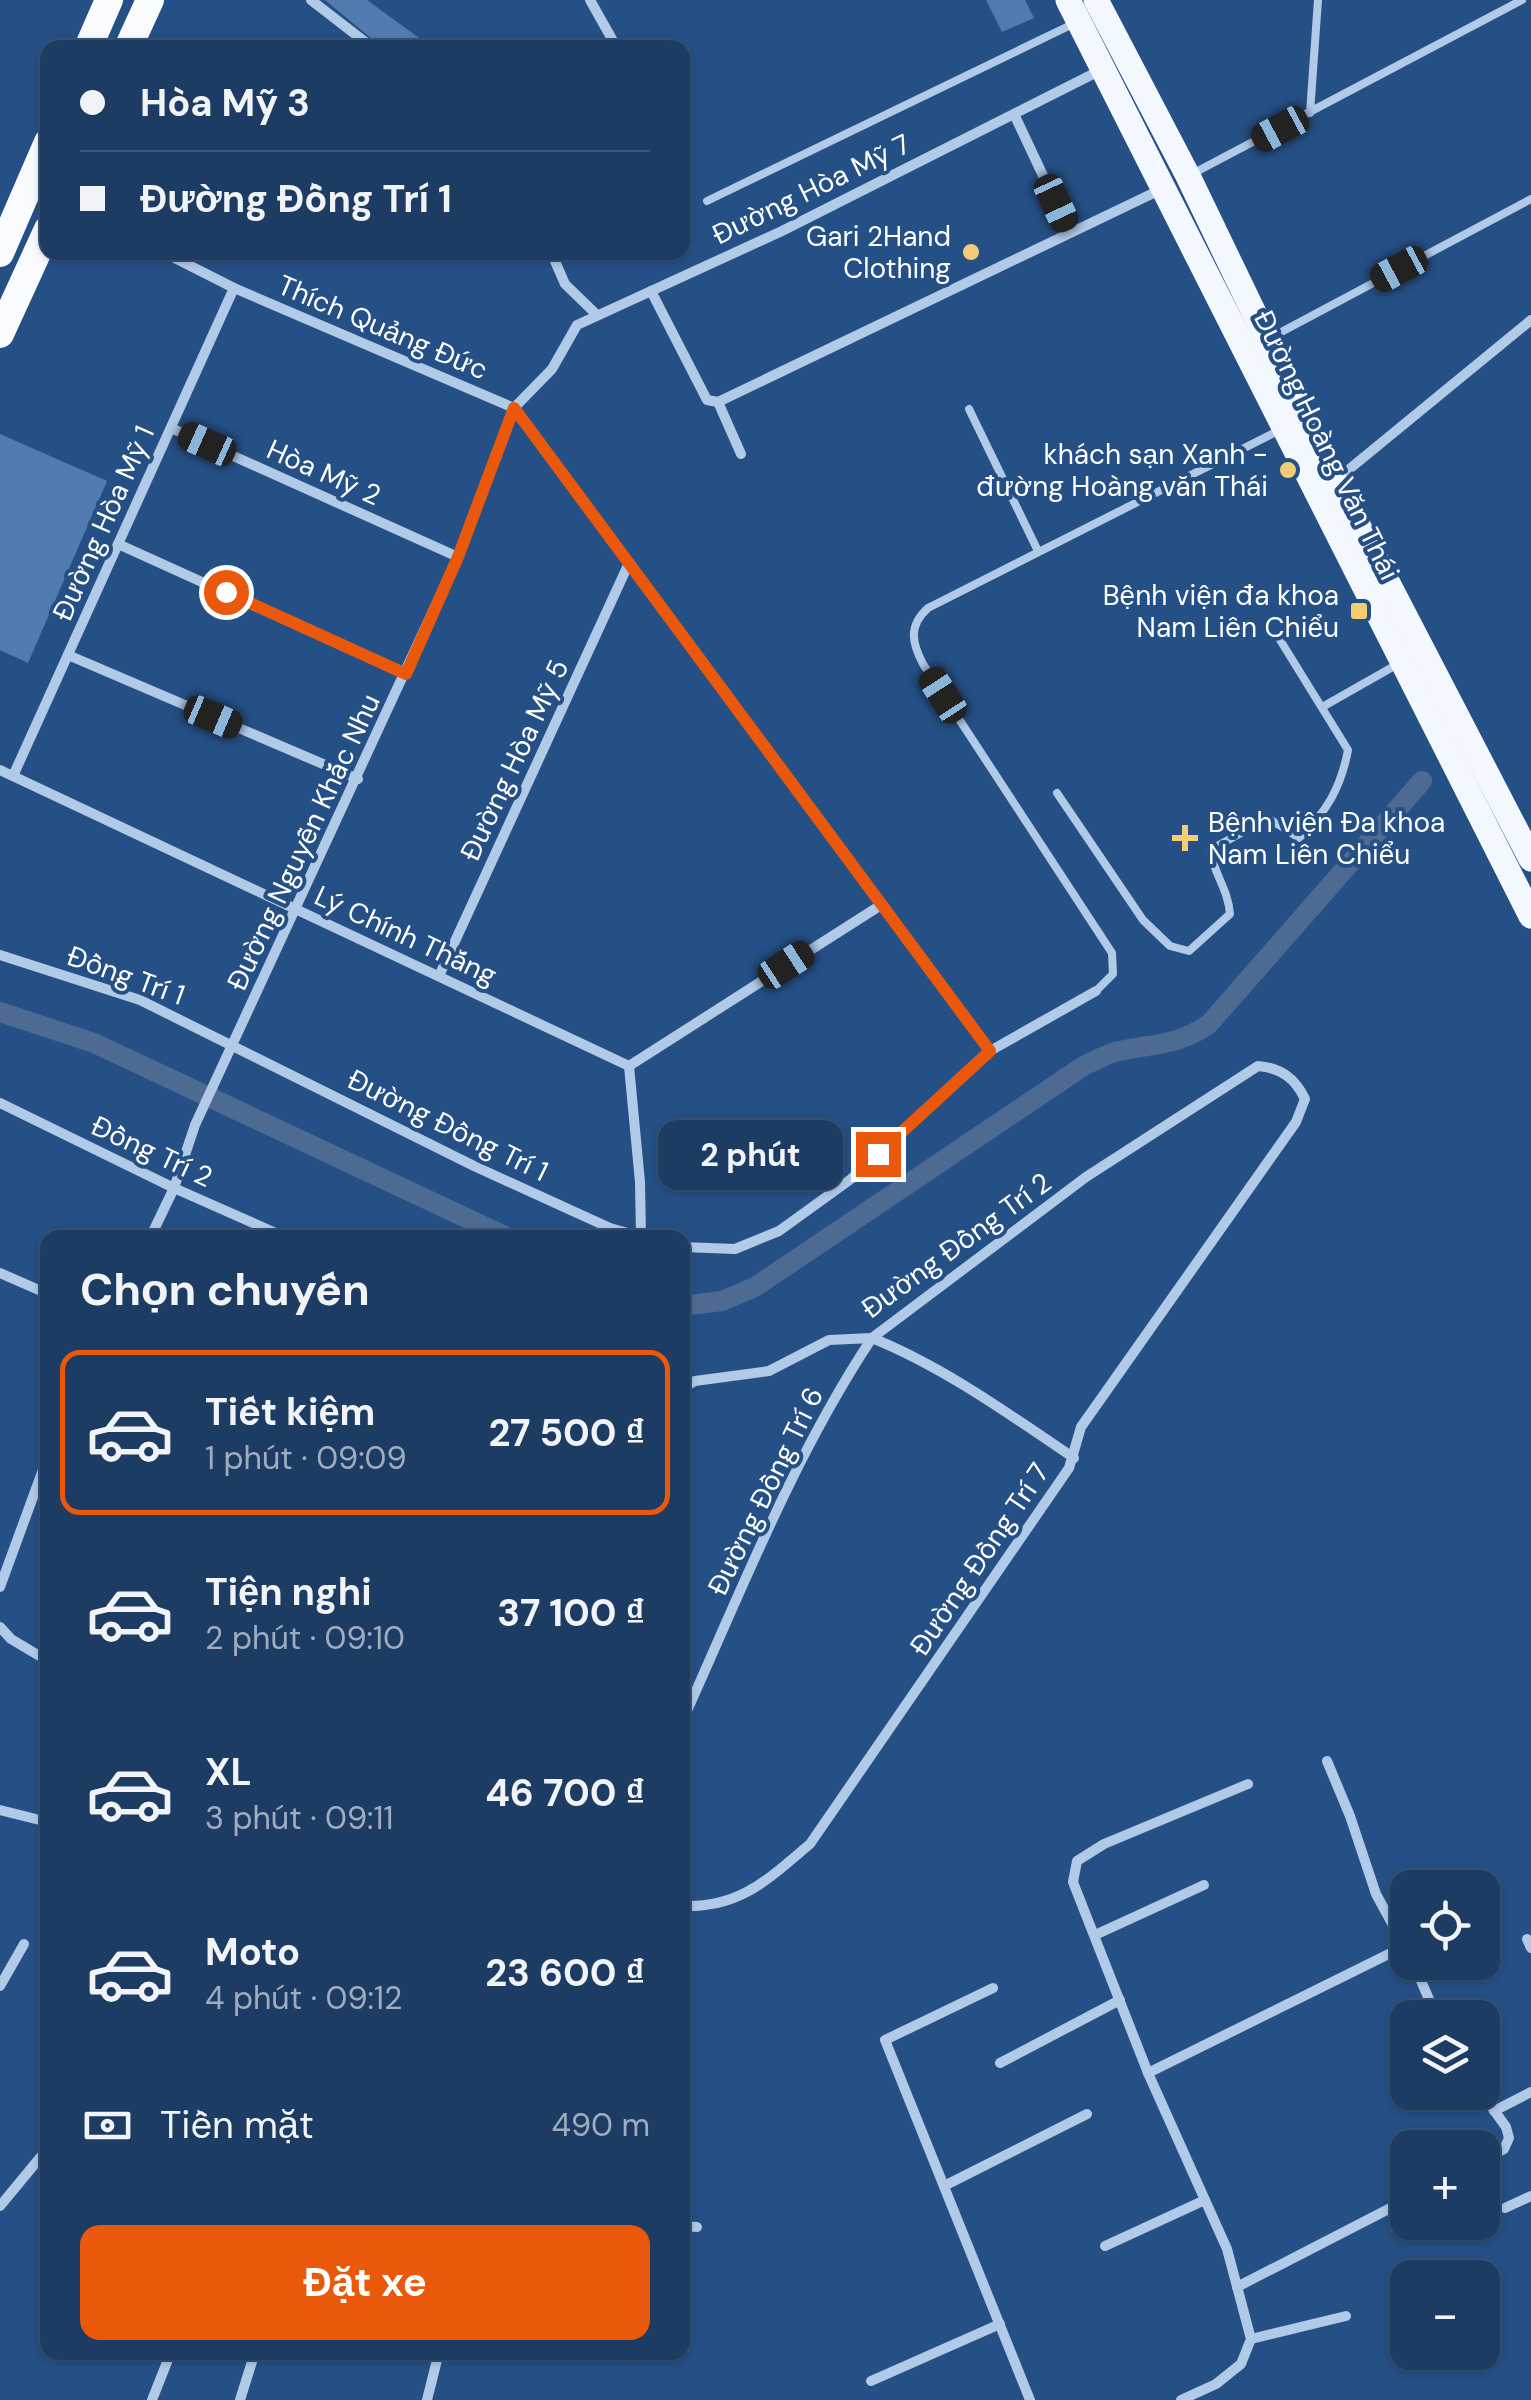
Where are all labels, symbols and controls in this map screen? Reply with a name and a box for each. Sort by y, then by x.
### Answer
text: Hòa Mỹ 3 [140,78,310,128]
car [1246,102,1314,156]
street label: Đường Hòa Mỹ 7 [706,125,916,253]
car [1030,169,1082,237]
text: Đường Đồng Trí 1 [140,174,452,224]
place label: Gari 2Hand Clothing [806,218,951,287]
marker: Gari 2Hand Clothing [960,241,982,263]
car [1365,242,1433,296]
street label: Thích Quảng Đức [272,267,493,388]
street label: Đường Hoàng Văn Thái [1245,304,1408,586]
car [173,418,241,470]
street label: Đường Hòa Mỹ 1 [44,420,163,627]
street label: Hòa Mỹ 2 [261,431,387,514]
place label: khách sạn Xanh - đường Hoàng văn Thái [976,436,1268,505]
marker: khách sạn Xanh - đường Hoàng văn Thái [1277,459,1299,481]
route start [204,570,249,615]
place label: Bệnh viện đa khoa Nam Liên Chiểu [1103,577,1339,646]
marker: Bệnh viện đa khoa Nam Liên Chiểu [1348,600,1370,622]
street label: Đường Hòa Mỹ 5 [452,654,577,867]
car [914,662,972,728]
street label: Đường Nguyễn Khắc Nhu [218,688,389,997]
car [180,691,246,743]
place label: Bệnh viện Đa khoa Nam Liên Chiểu [1208,804,1445,873]
marker: Bệnh viện Đa khoa Nam Liên Chiểu [1172,825,1198,851]
street label: Lý Chính Thắng [309,877,503,994]
car [753,936,819,994]
street label: Đồng Trí 1 [62,937,190,1014]
street label: Đường Đồng Trí 1 [341,1061,554,1190]
street label: Đồng Trí 2 [85,1107,218,1196]
callout: 2 phút [658,1119,843,1189]
route end [856,1132,901,1177]
text: 2 phút [700,1134,801,1176]
street label: Đường Đồng Trí 2 [854,1164,1059,1327]
text: Chọn chuyến [80,1260,370,1319]
street label: Đường Đồng Trí 6 [699,1381,832,1602]
text: Tiết kiệm [205,1387,375,1437]
icon: car [85,1388,175,1478]
text: 27 500 ₫ [488,1408,645,1458]
text: 1 phút · 09:09 [205,1437,407,1479]
street label: Đường Đồng Trí 7 [901,1456,1058,1663]
text: Tiện nghi [205,1567,372,1617]
icon: car [85,1568,175,1658]
text: 37 100 ₫ [497,1588,645,1638]
text: 2 phút · 09:10 [205,1617,405,1659]
text: XL [205,1747,252,1797]
icon: car [85,1748,175,1838]
text: 46 700 ₫ [485,1768,645,1818]
text: 3 phút · 09:11 [205,1797,394,1839]
map controls [1390,1870,1500,2370]
button: locate [1390,1870,1500,1980]
text: Moto [205,1927,300,1977]
icon: car [85,1928,175,2018]
text: 23 600 ₫ [485,1948,645,1998]
text: 4 phút · 09:12 [205,1977,402,2019]
button: layers [1390,2000,1500,2110]
icon: cash [80,2098,135,2153]
text: Tiền mặt [160,2100,314,2150]
text: 490 m [552,2104,650,2146]
button: + [1390,2130,1500,2240]
button: Đặt xe [80,2225,650,2340]
button: − [1390,2260,1500,2370]

